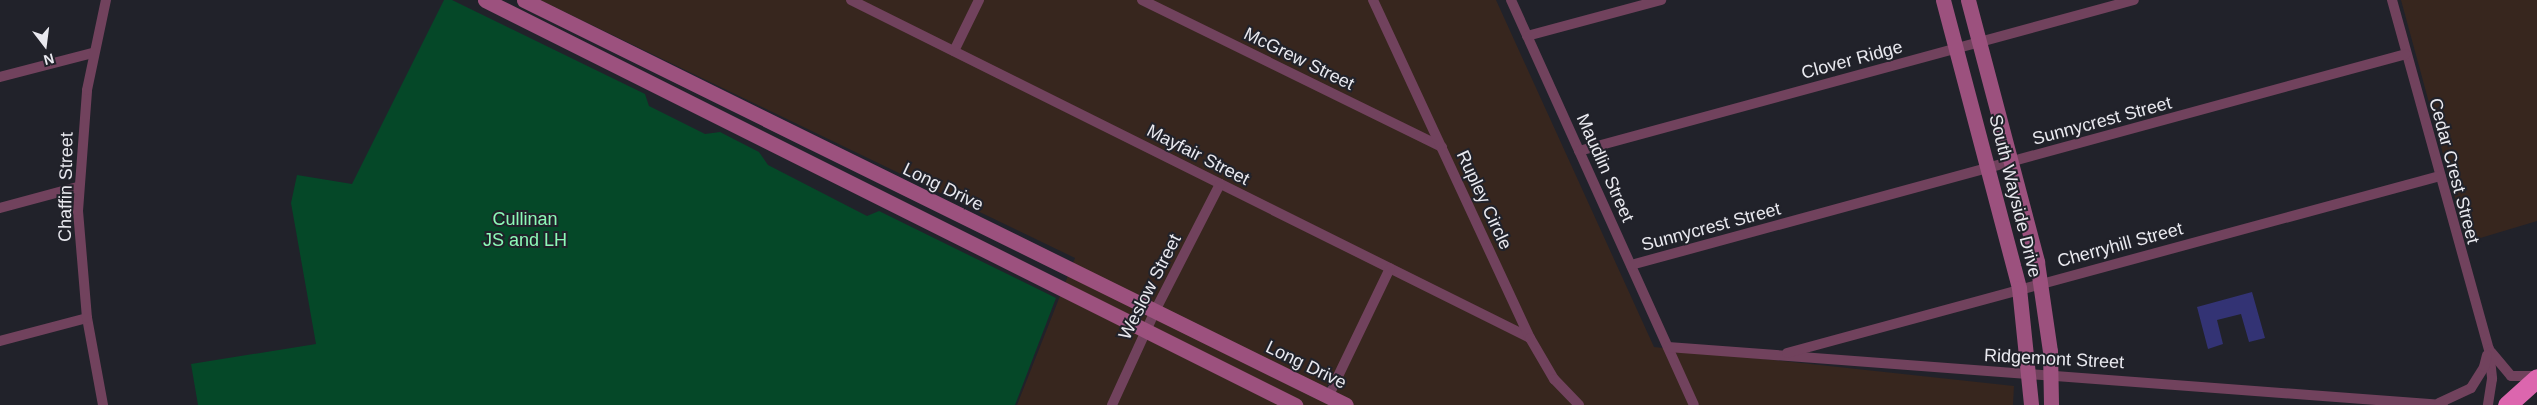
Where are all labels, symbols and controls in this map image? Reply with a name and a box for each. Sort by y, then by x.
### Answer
north arrow [20,20,70,70]
street label: McGrew Street [1240,23,1358,95]
street label: Clover Ridge [1799,36,1905,84]
text: N [42,50,56,69]
street label: Sunnycrest Street [2030,92,2174,150]
street label: Cedar Crest Street [2424,96,2484,246]
street label: Maudlin Street [1572,111,1638,225]
street label: South Wayside Drive [1984,112,2046,280]
street label: Mayfair Street [1143,120,1253,190]
street label: Chaffin Street [54,132,78,242]
street label: Rupley Circle [1452,147,1516,253]
street label: Long Drive [899,158,987,216]
street label: Sunnycrest Street [1639,198,1783,256]
park label: Cullinan JS and LH [483,209,567,252]
street label: Cherryhill Street [2055,218,2185,272]
street label: Weslow Street [1114,231,1186,343]
street label: Long Drive [1262,336,1350,394]
street label: Ridgemont Street [1983,345,2125,373]

